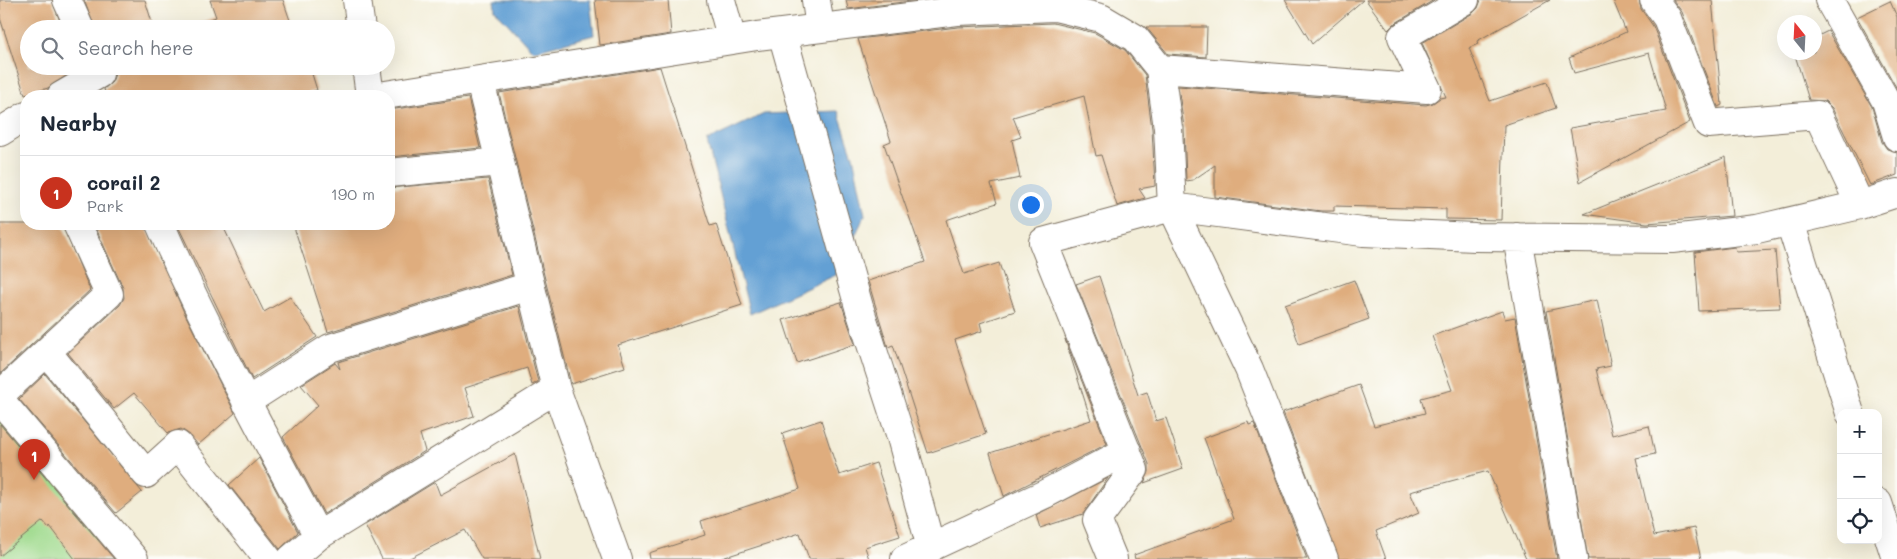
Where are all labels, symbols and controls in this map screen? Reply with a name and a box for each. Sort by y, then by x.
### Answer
north arrow [1777,15,1822,60]
search box [20,20,395,75]
icon: search [38,34,66,62]
text: Search here [78,35,194,60]
text: Nearby [40,109,117,136]
text: corail 2 [87,170,160,195]
text: 1 [52,183,60,204]
text: 190 m [331,183,375,204]
your location [1018,192,1044,218]
text: Park [87,195,123,216]
map controls [1837,409,1882,544]
button: + [1837,409,1882,454]
pin: 1 [18,439,50,480]
button: − [1837,454,1882,499]
button: locate [1837,499,1882,544]

